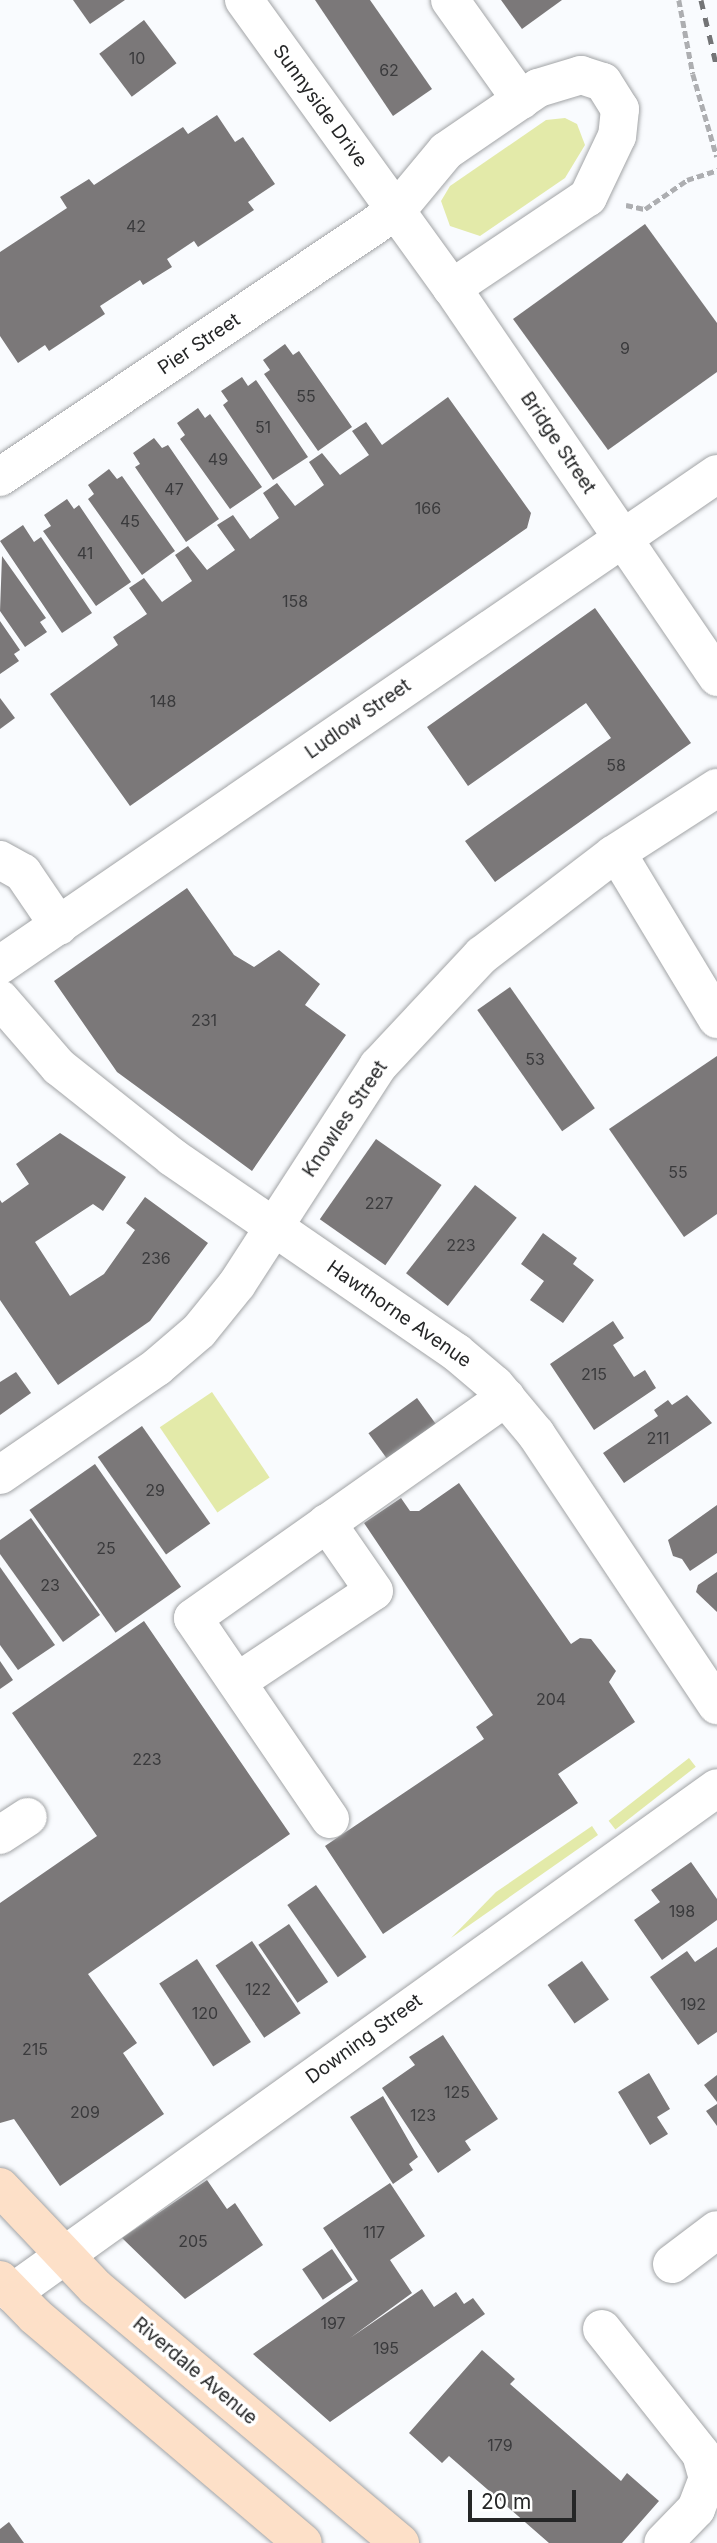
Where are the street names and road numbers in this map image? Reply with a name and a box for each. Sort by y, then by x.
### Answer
street label: Sunnyside Drive [268,40,372,172]
street label: Pier Street [154,308,244,380]
street label: Bridge Street [516,388,600,498]
street label: Ludlow Street [301,674,415,764]
street label: Knowles Street [298,1057,392,1181]
street label: Hawthorne Avenue [322,1256,476,1372]
street label: Downing Street [301,1989,427,2089]
street label: Riverdale Avenue [128,2312,262,2430]

